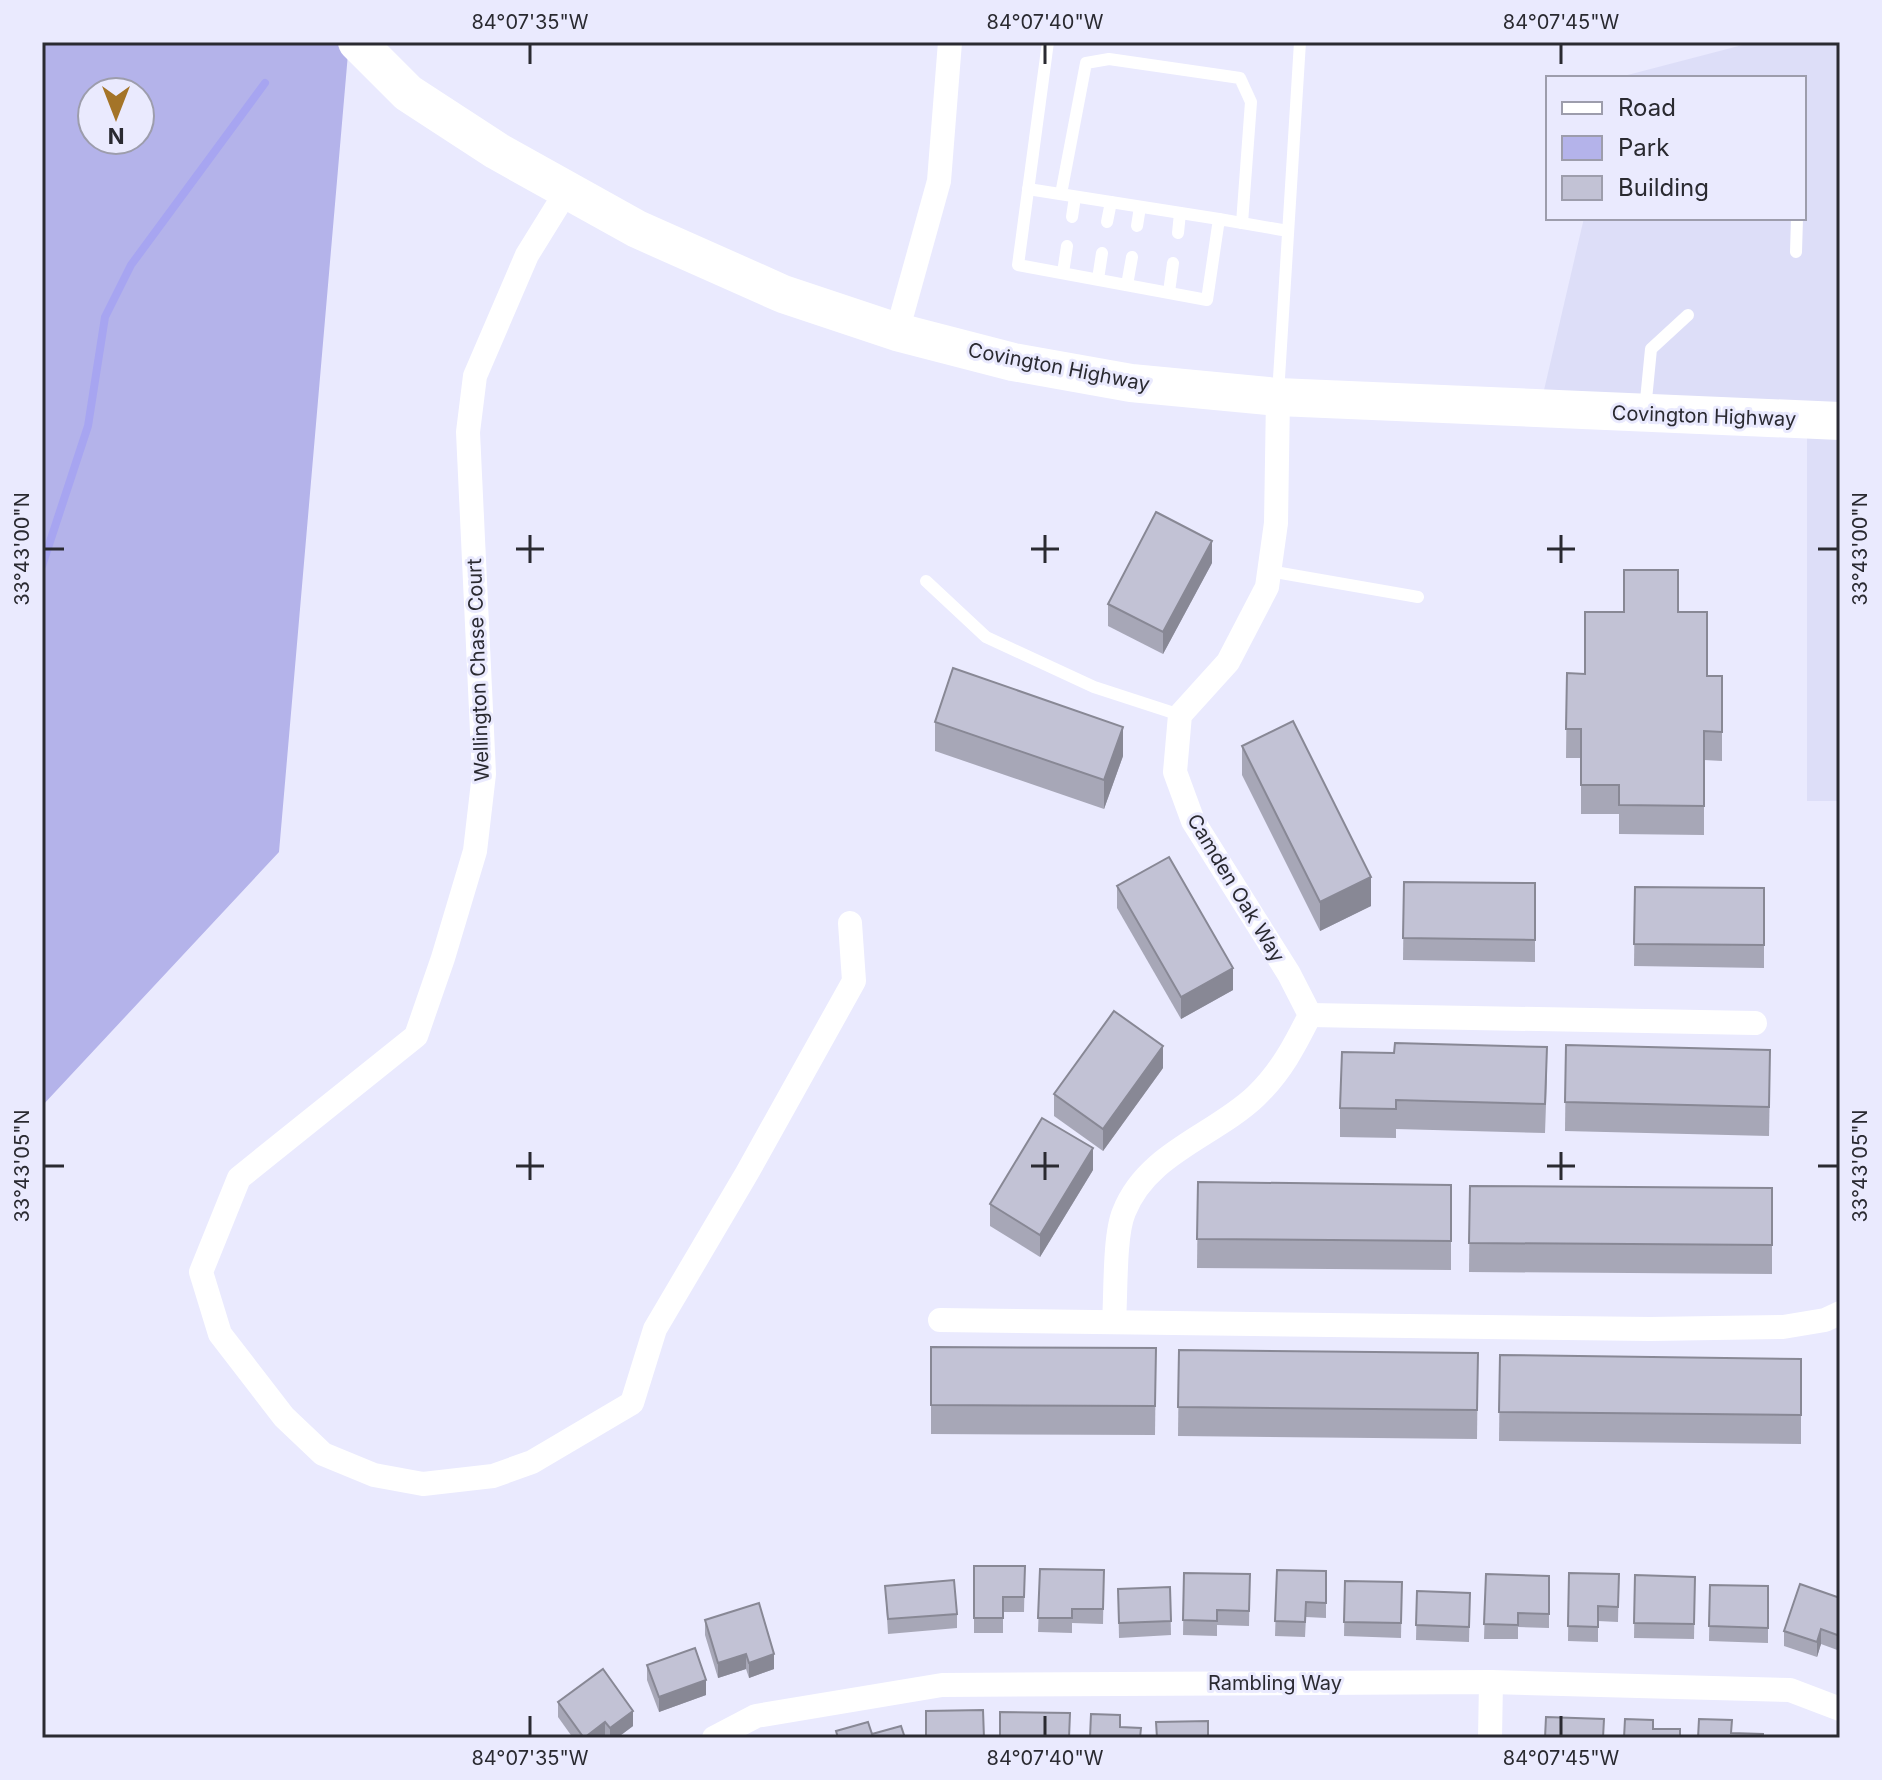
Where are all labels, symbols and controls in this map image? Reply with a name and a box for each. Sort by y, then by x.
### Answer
text: 84°07'35"W [471,10,589,34]
text: 84°07'40"W [987,10,1104,34]
text: 84°07'45"W [1503,10,1619,34]
north arrow [76,76,156,156]
legend [1546,76,1806,220]
text: Road [1618,93,1676,122]
text: N [108,123,124,149]
text: Park [1618,133,1669,162]
text: Building [1618,173,1709,202]
street label: Covington Highway [966,338,1152,396]
street label: Covington Highway [1611,401,1797,431]
text: 33°43'00"N [10,492,34,606]
text: 33°43'00"N [1848,492,1872,606]
street label: Wellington Chase Court [462,558,494,782]
street label: Camden Oak Way [1182,810,1290,966]
text: 33°43'05"N [10,1109,34,1223]
text: 33°43'05"N [1848,1109,1872,1223]
street label: Rambling Way [1208,1671,1342,1695]
text: 84°07'35"W [471,1746,589,1770]
text: 84°07'40"W [987,1746,1104,1770]
text: 84°07'45"W [1503,1746,1619,1770]

